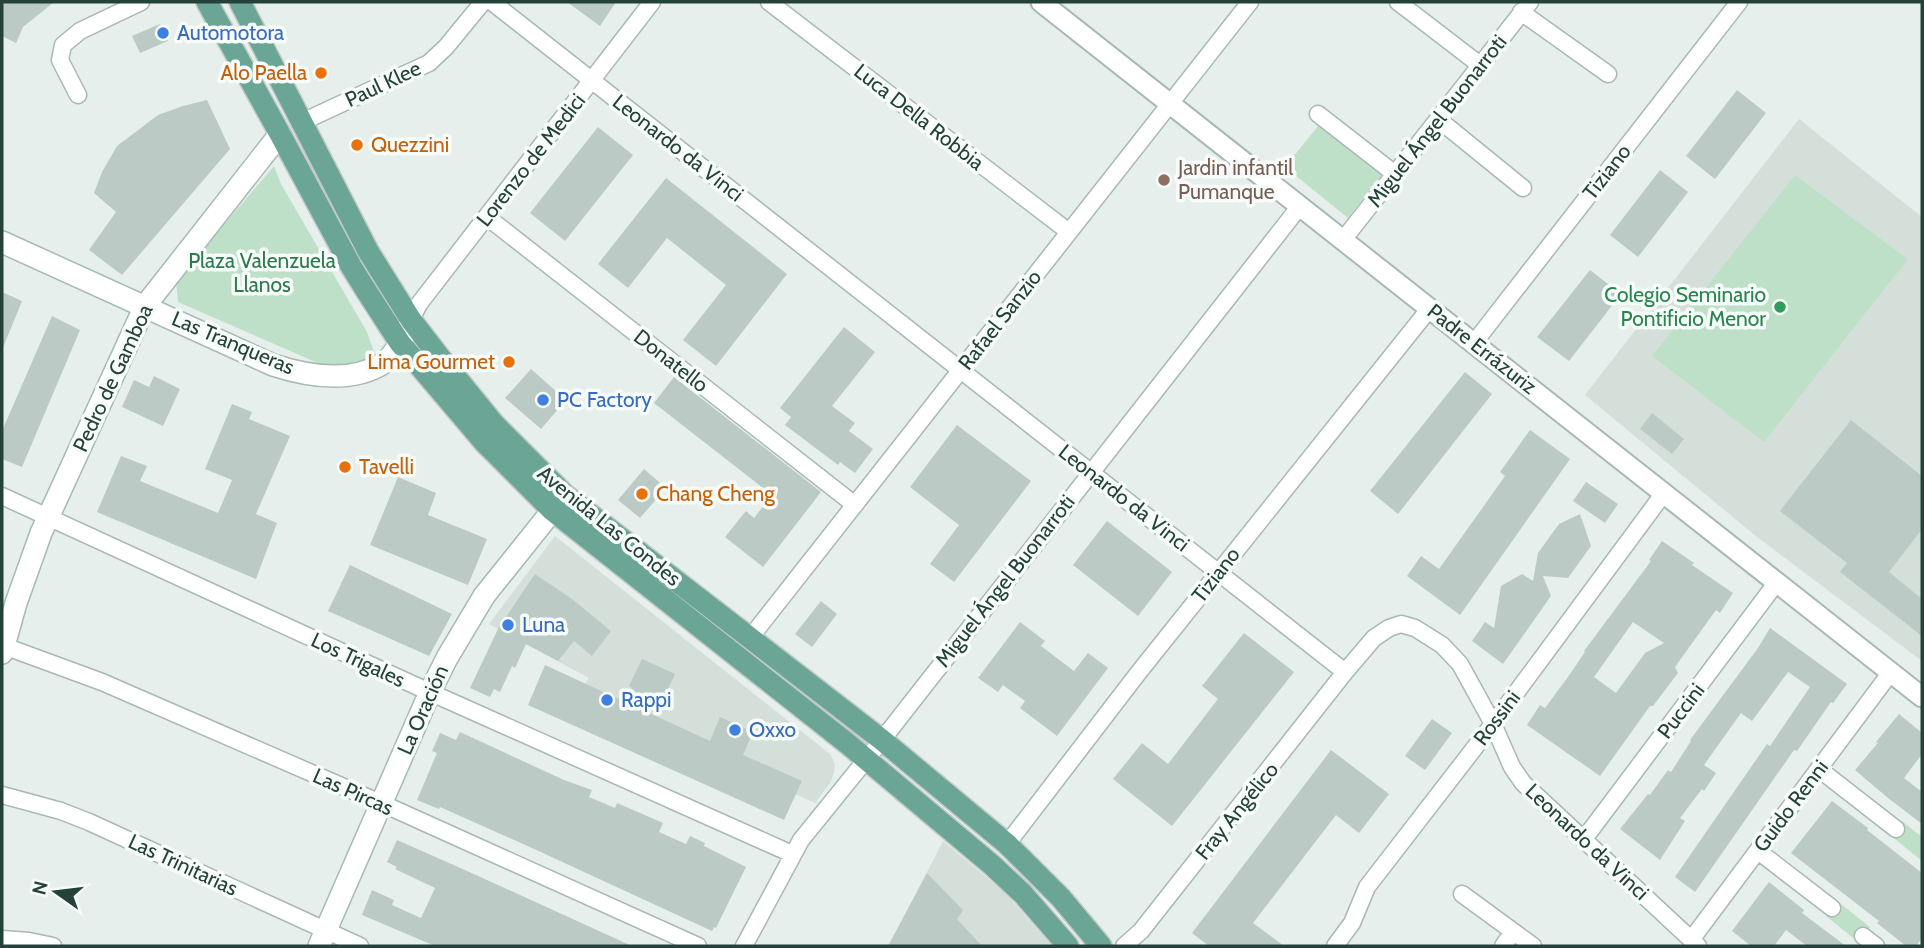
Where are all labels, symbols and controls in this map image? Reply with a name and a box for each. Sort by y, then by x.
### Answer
place label: Automotora [177,20,284,45]
marker: Automotora [155,25,171,41]
street label: Miguel Ángel Buonarroti [1362,30,1512,212]
street label: Paul Klee [341,55,425,112]
street label: Luca Della Robbia [849,58,989,175]
place label: Alo Paella [221,60,307,85]
marker: Alo Paella [313,65,329,81]
street label: Lorenzo de Medici [471,88,590,231]
street label: Leonardo da Vinci [608,89,749,206]
place label: Quezzini [371,132,449,157]
marker: Quezzini [349,137,365,153]
street label: Tiziano [1577,139,1636,204]
place label: Jardin infantil Pumanque [1177,155,1293,204]
marker: Jardin infantil Pumanque [1156,172,1172,188]
park label: Plaza Valenzuela Llanos [188,248,336,297]
street label: Rafael Sanzio [953,265,1046,375]
place label: Colegio Seminario Pontificio Menor [1604,282,1766,331]
street label: Padre Errázuriz [1423,298,1542,399]
marker: Colegio Seminario Pontificio Menor [1772,299,1788,315]
street label: Pedro de Gamboa [67,300,158,455]
street label: Las Tranqueras [168,306,298,380]
street label: Donatello [629,324,713,397]
place label: Lima Gourmet [367,349,495,374]
marker: Lima Gourmet [501,354,517,370]
place label: PC Factory [557,387,652,412]
marker: PC Factory [535,392,551,408]
street label: Leonardo da Vinci [1054,439,1195,556]
place label: Tavelli [359,454,414,479]
marker: Tavelli [337,459,353,475]
street label: Avenida Las Condes [533,460,686,591]
place label: Chang Cheng [656,481,775,506]
marker: Chang Cheng [634,486,650,502]
street label: Miguel Ángel Buonarroti [930,490,1080,672]
street label: Tiziano [1186,542,1245,607]
place label: Luna [522,612,565,637]
marker: Luna [500,617,516,633]
street label: Los Trigales [307,627,409,692]
street label: La Oración [392,661,453,758]
street label: Puccini [1652,678,1709,743]
street label: Rossini [1468,685,1525,750]
place label: Rappi [621,687,671,712]
marker: Rappi [599,692,615,708]
place label: Oxxo [749,717,796,742]
marker: Oxxo [727,722,743,738]
street label: Guido Renni [1748,755,1833,856]
street label: Fray Angélico [1190,757,1283,864]
street label: Las Pircas [309,763,397,820]
street label: Leonardo da Vinci [1521,778,1654,905]
street label: Las Trinitarias [125,828,242,901]
north arrow [21,857,91,927]
text: N [27,879,53,897]

